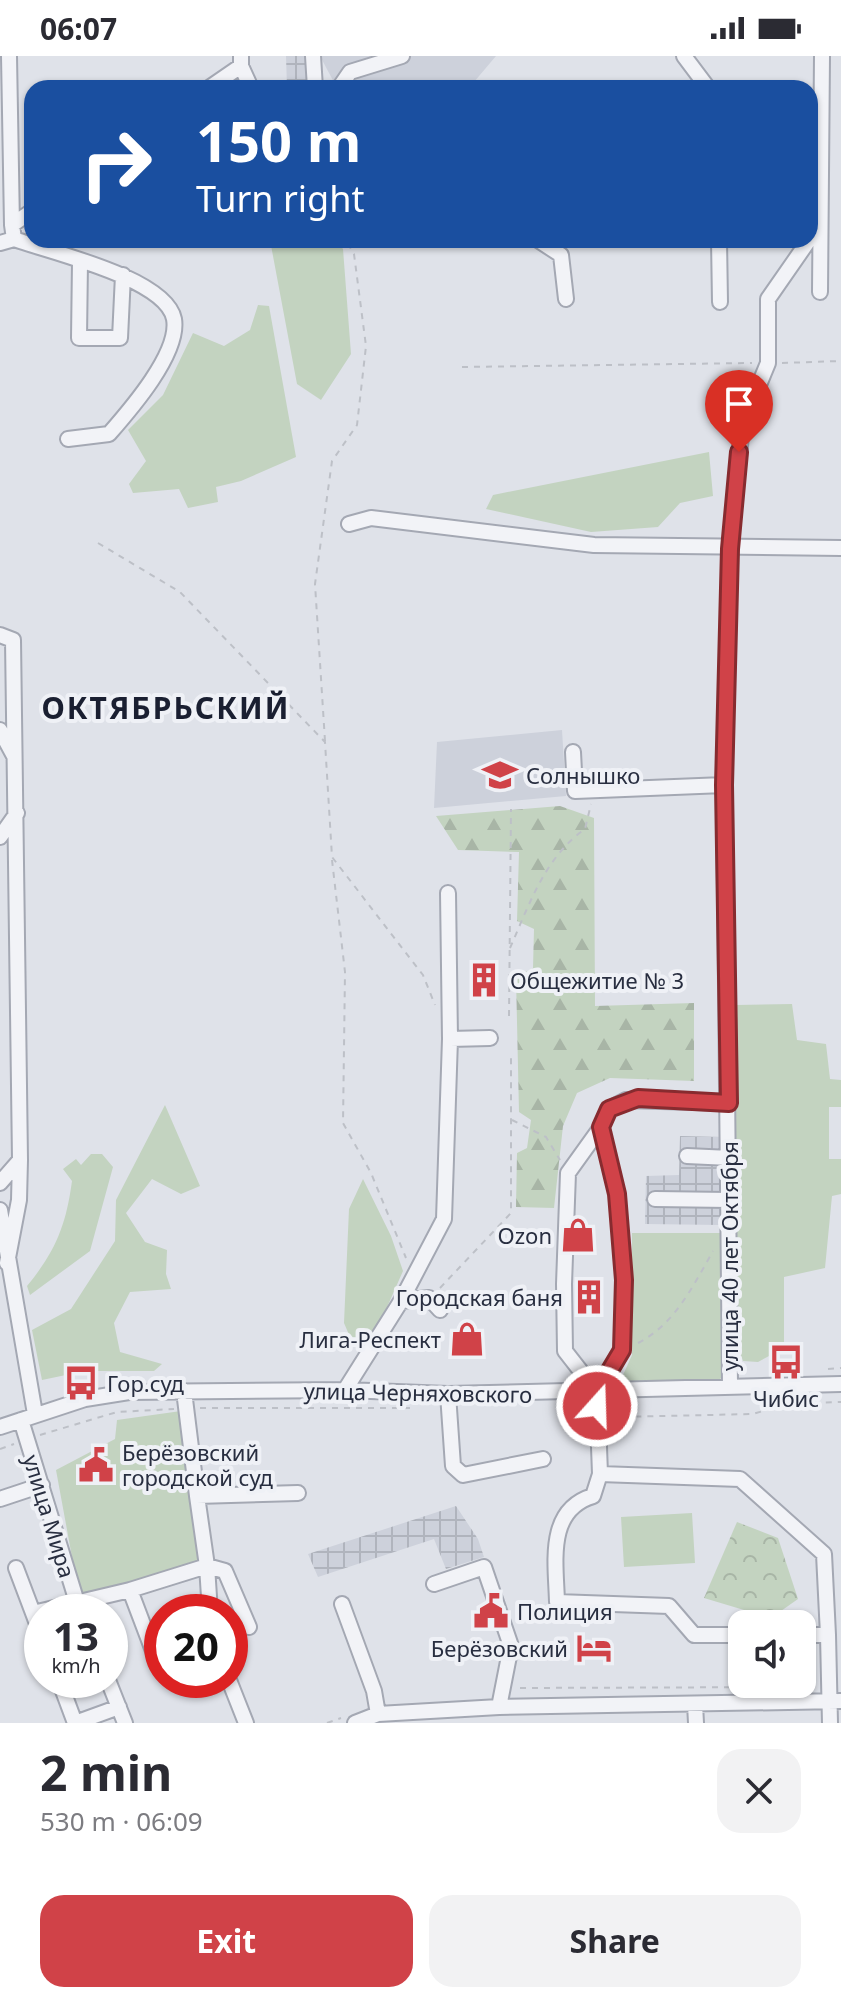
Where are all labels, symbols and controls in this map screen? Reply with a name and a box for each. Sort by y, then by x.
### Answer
text: 06:07 [40,8,117,49]
text: 150 m [196,102,361,178]
icon: right [64,112,168,216]
text: Turn right [196,174,364,223]
pin [705,370,773,452]
icon: arrive [717,382,761,426]
district label: ОКТЯБРЬСКИЙ [42,687,290,728]
school or university icon: Солнышко [481,756,519,794]
place label: Солнышко [526,760,640,790]
building icon: Общежитие № 3 [465,961,503,999]
place label: Общежитие № 3 [510,965,684,995]
street label: улица 40 лет Октября [714,1141,744,1371]
shop icon: Ozon [559,1216,597,1254]
place label: Ozon [498,1220,552,1250]
building icon: Городская баня [570,1278,608,1316]
place label: Городская баня [396,1282,563,1312]
shop icon: Лига-Респект [448,1320,486,1358]
place label: Лига-Респект [300,1324,441,1354]
bus stop icon: Чибис [767,1343,805,1381]
bus stop icon: Гор.суд [62,1364,100,1402]
position arrow [555,1364,639,1448]
place label: Гор.суд [107,1368,185,1398]
street label: улица Черняховского [303,1375,533,1409]
place label: Чибис [753,1383,819,1413]
place label: Берёзовский городской суд [122,1437,274,1492]
public building icon: Берёзовский городской суд [77,1446,115,1484]
street label: улица Мира [17,1451,83,1581]
public building icon: Полиция [472,1592,510,1630]
speed limit sign: 20 [144,1594,248,1698]
place label: Полиция [517,1596,613,1626]
text: 13 [53,1608,99,1663]
map controls [728,1610,816,1698]
button: sound [728,1610,816,1698]
hotel icon: Берёзовский [575,1629,613,1667]
place label: Берёзовский [431,1633,568,1663]
text: km/h [51,1652,101,1679]
text: 2 min [40,1740,172,1805]
button: close [717,1749,801,1833]
text: 530 m · 06:09 [40,1803,203,1839]
button: Exit [40,1895,413,1987]
button: Share [429,1895,801,1987]

